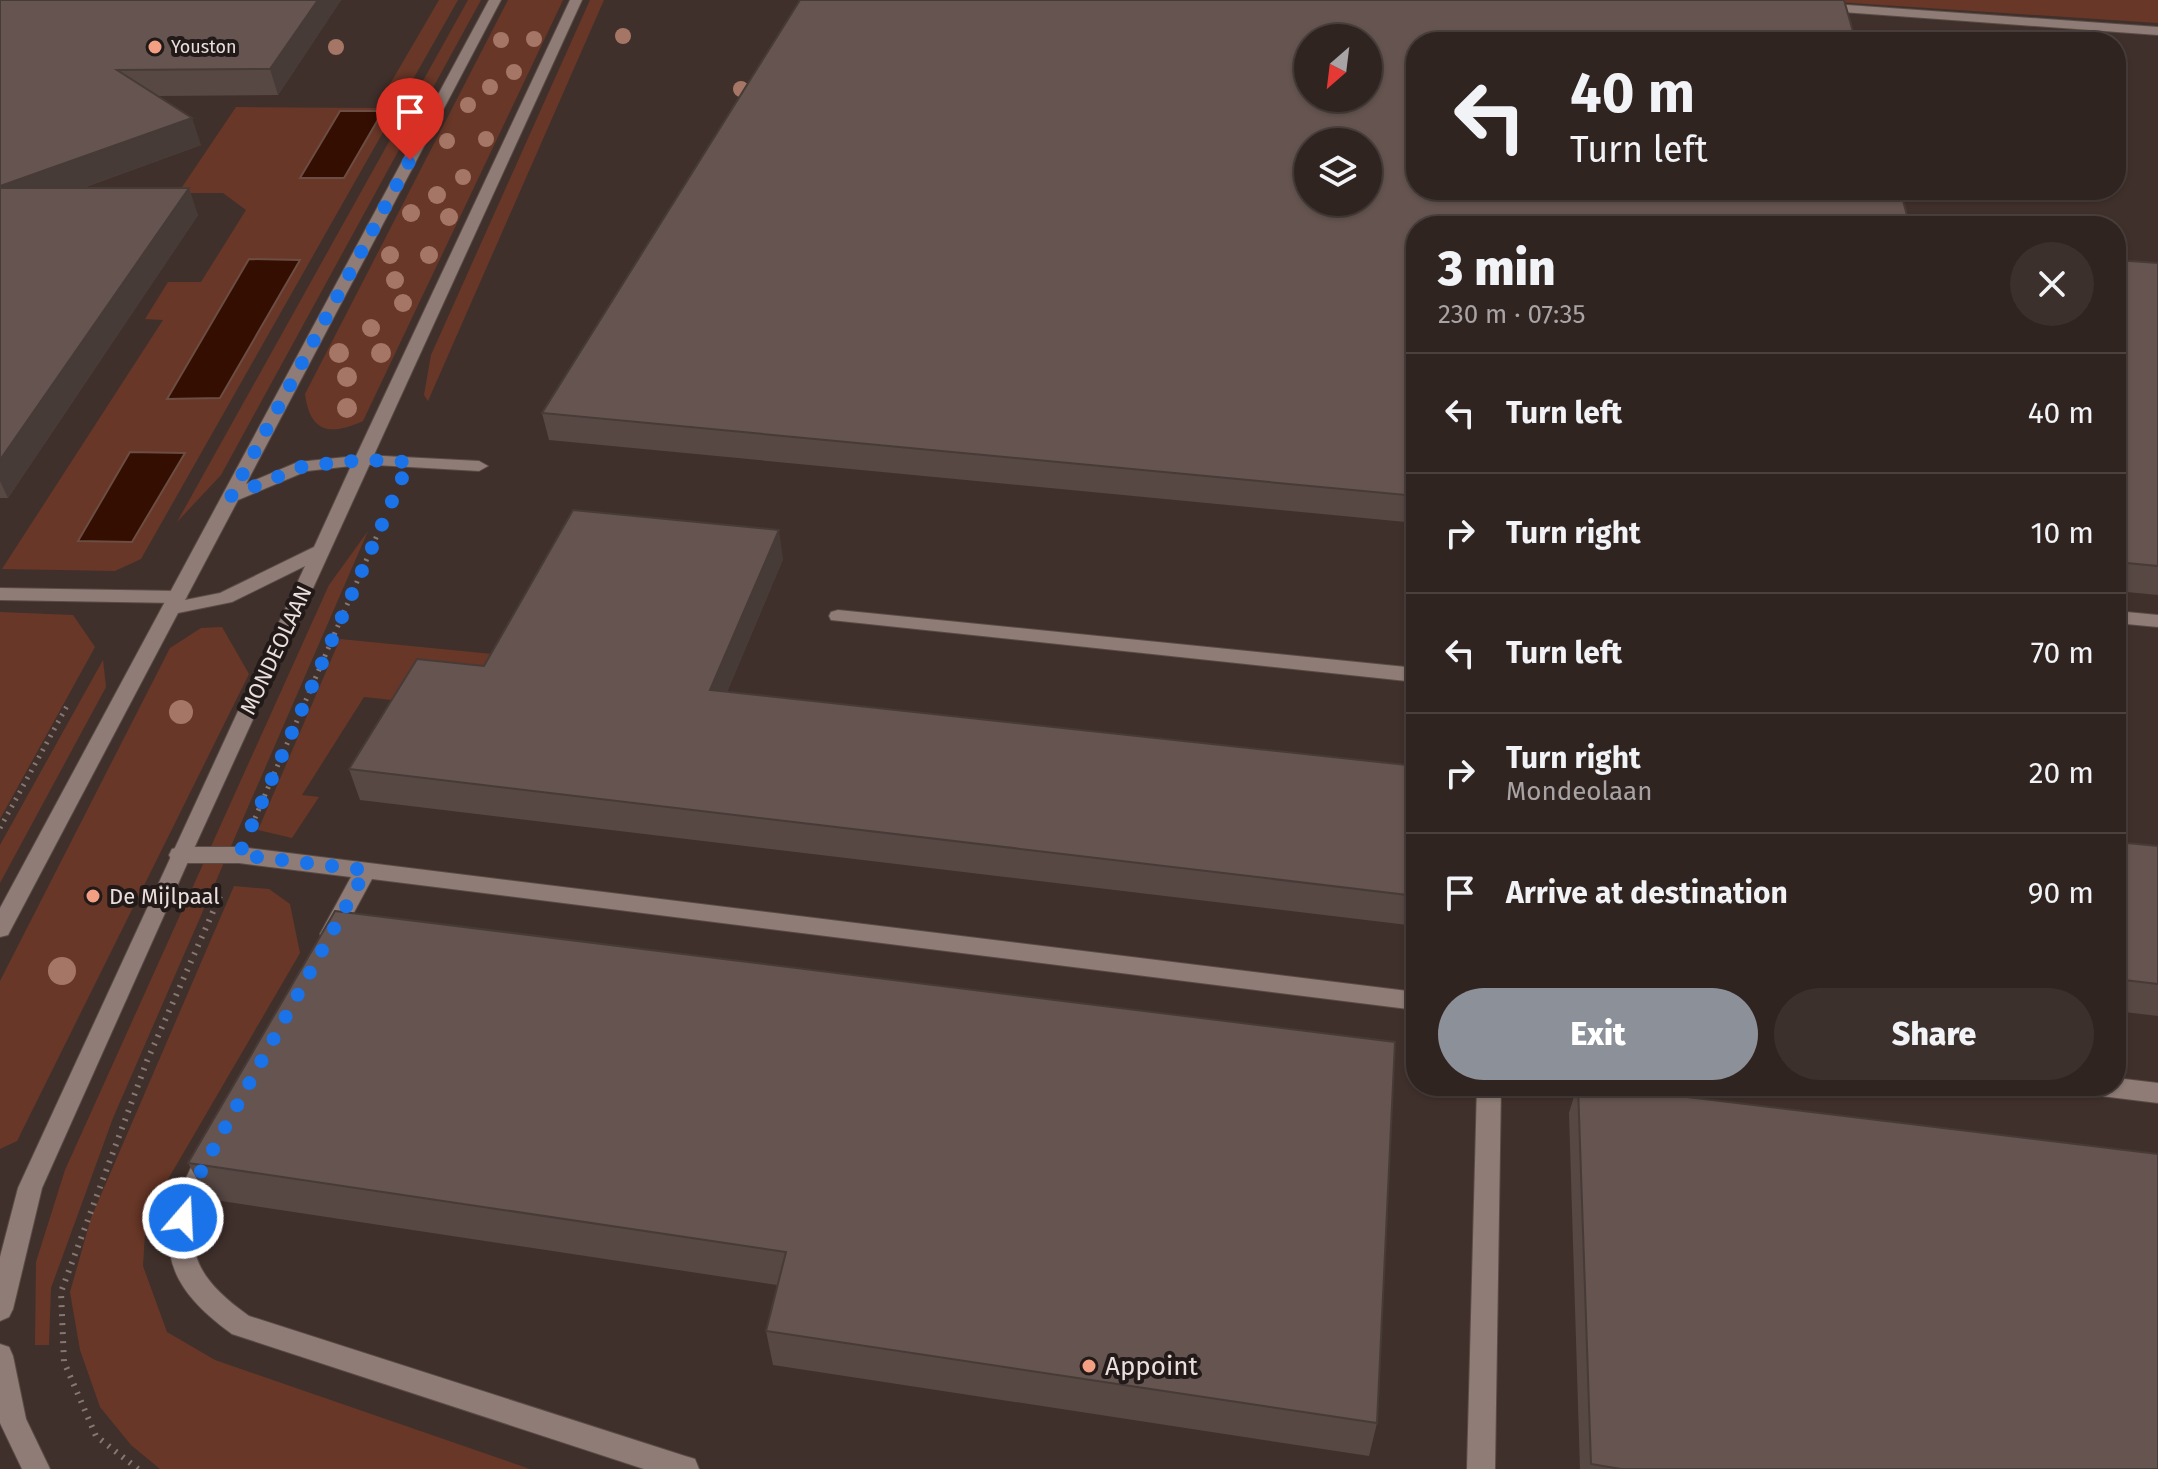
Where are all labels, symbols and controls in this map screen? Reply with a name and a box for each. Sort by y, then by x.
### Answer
north arrow [1294,24,1382,112]
map controls [1294,24,1382,216]
place label: Youston [171,36,237,58]
marker: Youston [146,38,164,56]
text: 40 m [1570,60,1695,127]
icon: left [1438,64,1542,168]
pin [376,78,444,160]
icon: arrive [388,90,432,134]
button: layers [1294,128,1382,216]
text: Turn left [1570,128,1708,172]
text: 3 min [1438,240,1556,298]
button: close [2010,242,2094,326]
text: 230 m · 07:35 [1438,299,1585,330]
icon: left [1438,391,1482,435]
text: Turn left [1506,395,1622,431]
text: 40 m [2028,395,2094,431]
icon: right [1438,511,1482,555]
text: Turn right [1506,515,1641,551]
text: 10 m [2031,515,2094,551]
street label: MONDEOLAAN [234,581,318,719]
icon: left [1438,631,1482,675]
text: Turn left [1506,635,1622,671]
text: 70 m [2031,635,2094,671]
text: Turn right [1506,740,1641,776]
icon: right [1438,751,1482,795]
text: 20 m [2029,755,2094,791]
text: Mondeolaan [1506,776,1652,807]
icon: arrive [1438,871,1482,915]
text: Arrive at destination [1506,875,1788,911]
text: 90 m [2028,875,2094,911]
place label: De Mijlpaal [109,883,220,910]
marker: De Mijlpaal [84,887,102,905]
button: Exit [1438,988,1758,1080]
button: Share [1774,988,2094,1080]
position arrow [141,1176,225,1260]
place label: Appoint [1105,1351,1199,1382]
marker: Appoint [1080,1357,1098,1375]

